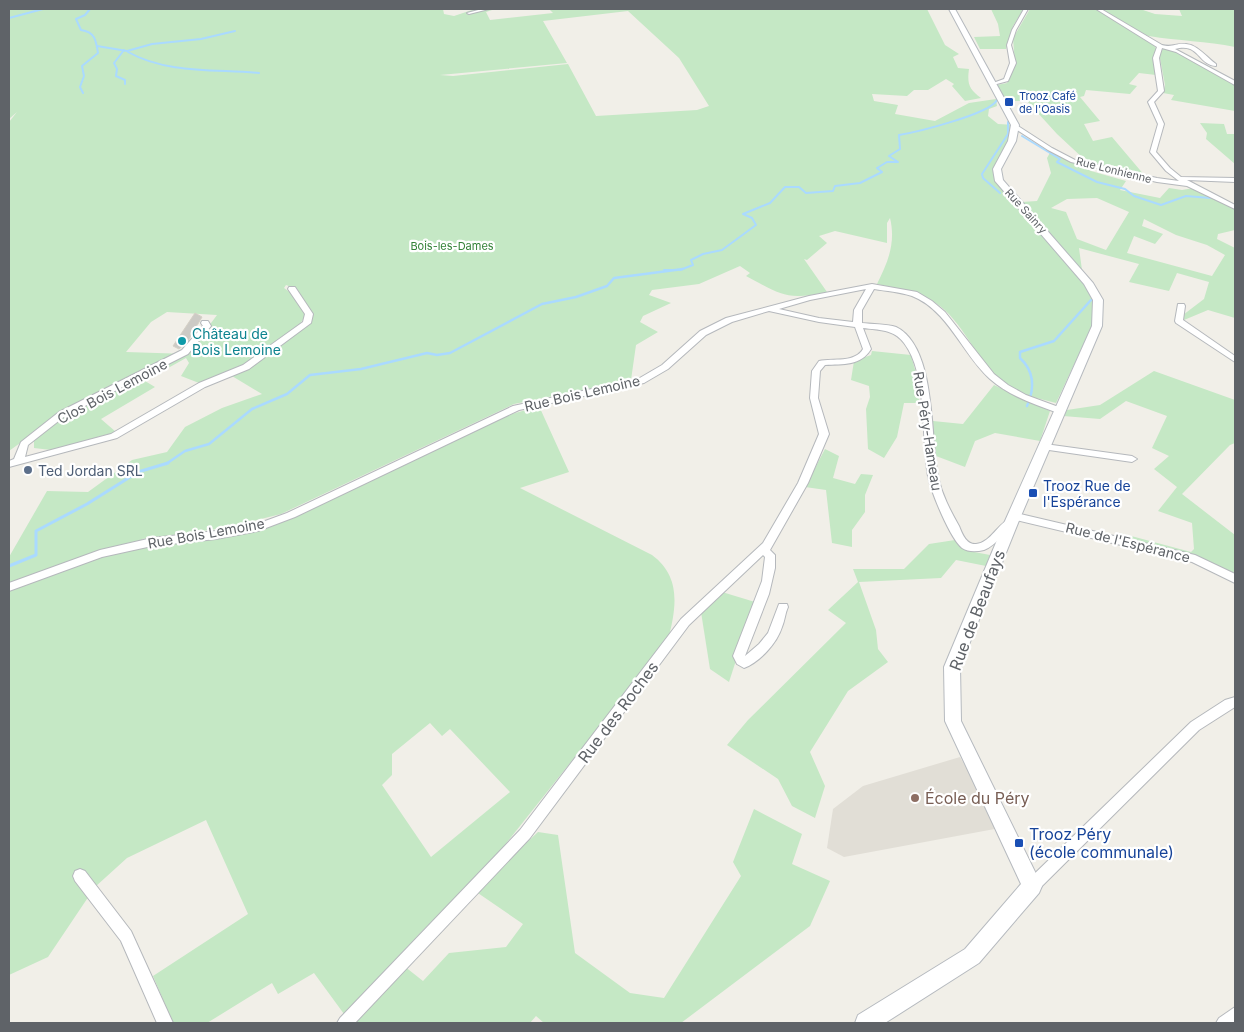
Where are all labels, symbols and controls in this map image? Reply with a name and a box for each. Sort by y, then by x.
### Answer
place label: Trooz Café de l'Oasis [1019,89,1076,116]
marker: Trooz Café de l'Oasis [1003,96,1015,108]
street label: Rue Lonhienne [1075,154,1153,186]
street label: Rue Sainry [1002,186,1050,236]
park label: Bois-les-Dames [410,239,494,253]
place label: Château de Bois Lemoine [192,325,281,358]
marker: Château de Bois Lemoine [176,335,188,347]
street label: Clos Bois Lemoine [54,355,170,427]
street label: Rue Péry-Hameau [910,370,946,492]
street label: Rue Bois Lemoine [522,371,642,415]
place label: Ted Jordan SRL [38,462,143,479]
marker: Ted Jordan SRL [22,464,34,476]
place label: Trooz Rue de l'Espérance [1043,477,1131,510]
marker: Trooz Rue de l'Espérance [1027,487,1039,499]
street label: Rue Bois Lemoine [146,514,266,552]
street label: Rue de l'Espérance [1064,518,1192,566]
street label: Rue de Beaufays [945,547,1009,673]
street label: Rue des Roches [573,657,663,767]
place label: École du Péry [925,788,1030,808]
marker: École du Péry [909,792,921,804]
place label: Trooz Péry (école communale) [1029,824,1174,862]
marker: Trooz Péry (école communale) [1013,837,1025,849]

